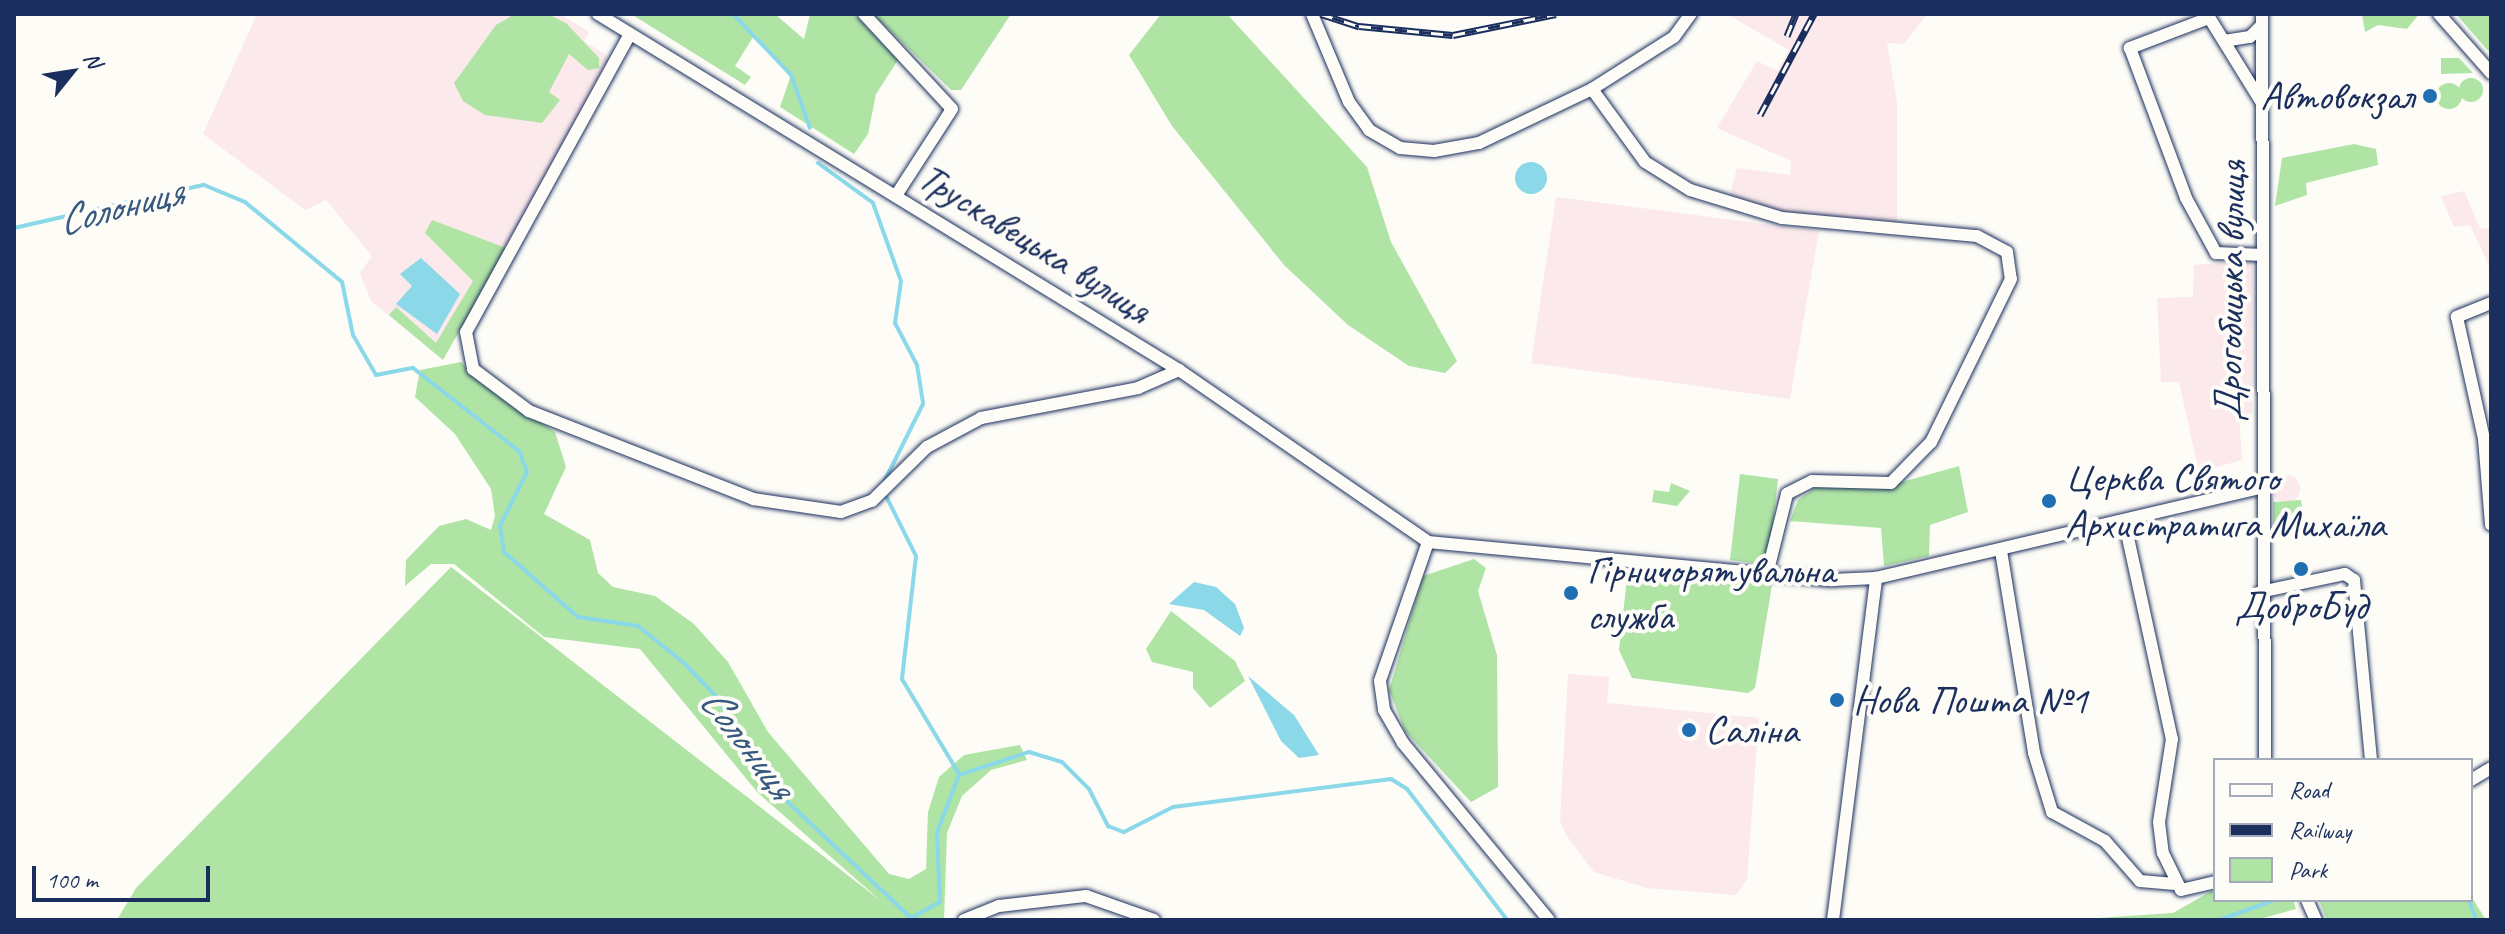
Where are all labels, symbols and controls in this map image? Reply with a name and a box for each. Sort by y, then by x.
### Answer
north arrow [32,32,112,112]
text: N [77,47,108,73]
place label: Автовокзал [2261,72,2414,120]
marker: Автовокзал [2421,87,2439,105]
street label: Трускавецька вулиця [909,152,1161,334]
street label: Дрогобицька вулиця [2204,159,2256,423]
water label: Солониця [53,167,187,247]
place label: Церква Святого Архистратига Михаїла [2065,454,2383,548]
marker: Церква Святого Архистратига Михаїла [2040,492,2058,510]
place label: Гірничорятувальна служба [1587,546,1835,640]
marker: ДоброБуд [2292,560,2310,578]
place label: ДоброБуд [2235,582,2367,630]
marker: Гірничорятувальна служба [1562,584,1580,602]
place label: Нова Пошта №1 [1853,676,2090,724]
water label: Солониця [689,677,805,809]
marker: Нова Пошта №1 [1828,691,1846,709]
place label: Саліна [1705,706,1799,754]
marker: Саліна [1680,721,1698,739]
legend [2213,758,2473,902]
text: Road [2289,775,2329,805]
text: Railway [2289,815,2351,845]
scale bar [36,850,214,900]
text: Park [2289,855,2327,885]
text: 100 m [46,865,98,895]

